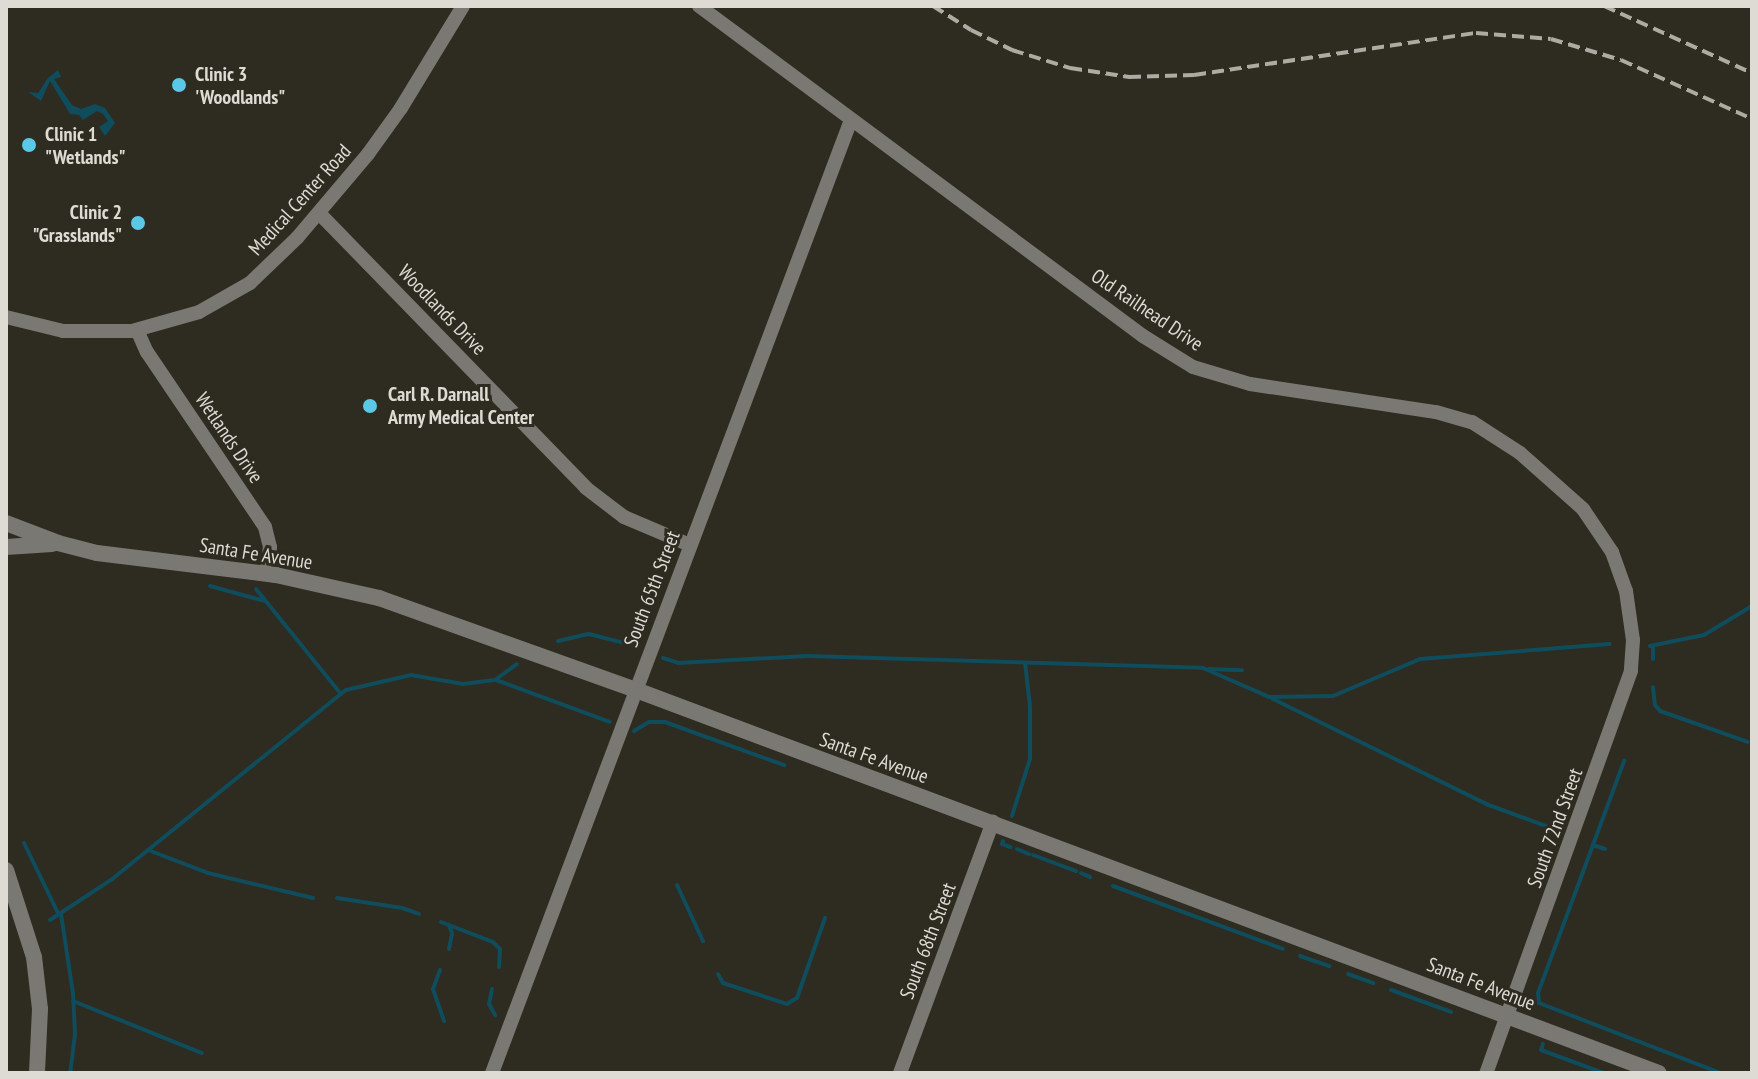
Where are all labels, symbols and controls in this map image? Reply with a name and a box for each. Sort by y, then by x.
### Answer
place label: Clinic 3 'Woodlands" [195,62,285,109]
marker: Clinic 3 'Woodlands" [170,76,188,94]
place label: Clinic 1 "Wetlands" [45,122,126,169]
marker: Clinic 1 "Wetlands" [20,136,38,154]
street label: Medical Center Road [244,140,356,260]
place label: Clinic 2 "Grasslands" [32,200,122,247]
marker: Clinic 2 "Grasslands" [129,214,147,232]
street label: Woodlands Drive [393,260,491,360]
street label: Old Railhead Drive [1087,264,1207,356]
place label: Carl R. Darnall Army Medical Center [388,382,535,429]
street label: Wetlands Drive [190,388,268,488]
marker: Carl R. Darnall Army Medical Center [359,395,381,417]
street label: South 65th Street [619,528,685,650]
street label: Santa Fe Avenue [198,533,314,575]
street label: Santa Fe Avenue [816,727,932,789]
street label: South 72nd Street [1522,765,1588,891]
street label: South 68th Street [895,880,961,1002]
street label: Santa Fe Avenue [1423,952,1539,1016]

